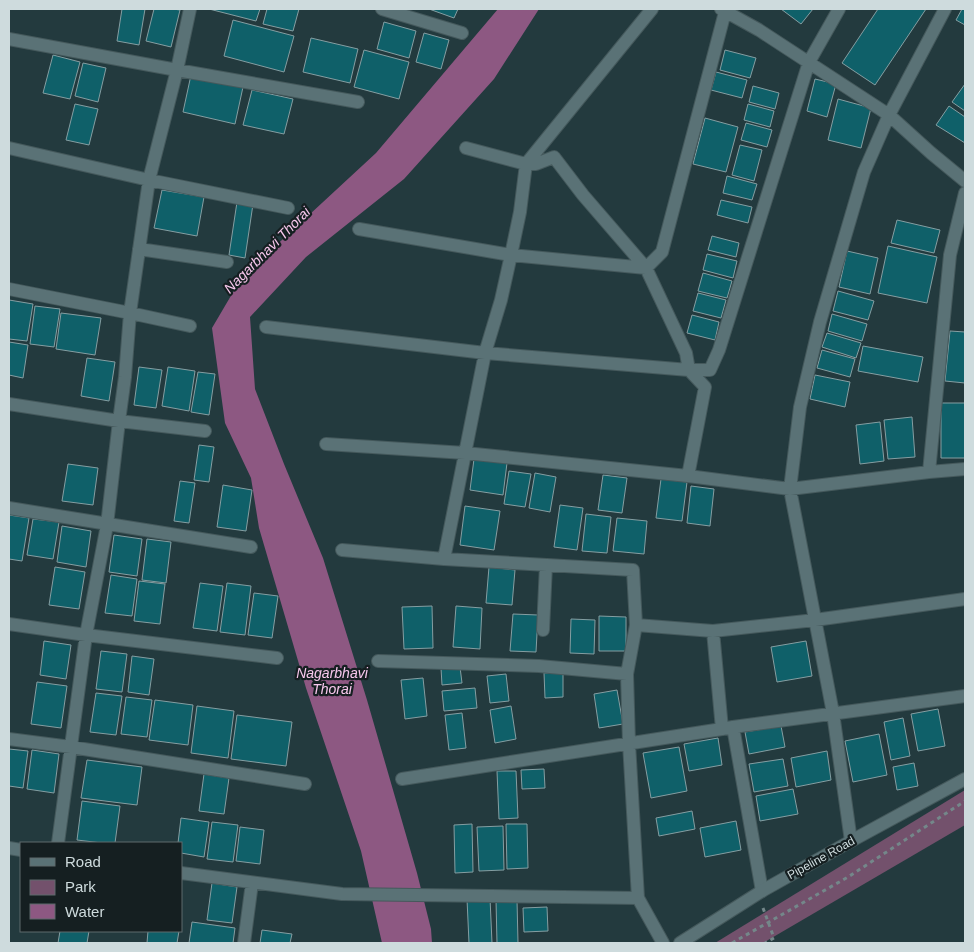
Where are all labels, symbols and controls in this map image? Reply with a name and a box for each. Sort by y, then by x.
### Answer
water label: Nagarbhavi Thorai [221,203,314,296]
water label: Nagarbhavi Thorai [296,665,369,697]
street label: Pipeline Road [785,834,857,882]
legend [20,842,182,932]
text: Road [65,853,101,870]
text: Park [65,878,96,895]
text: Water [65,903,104,920]

